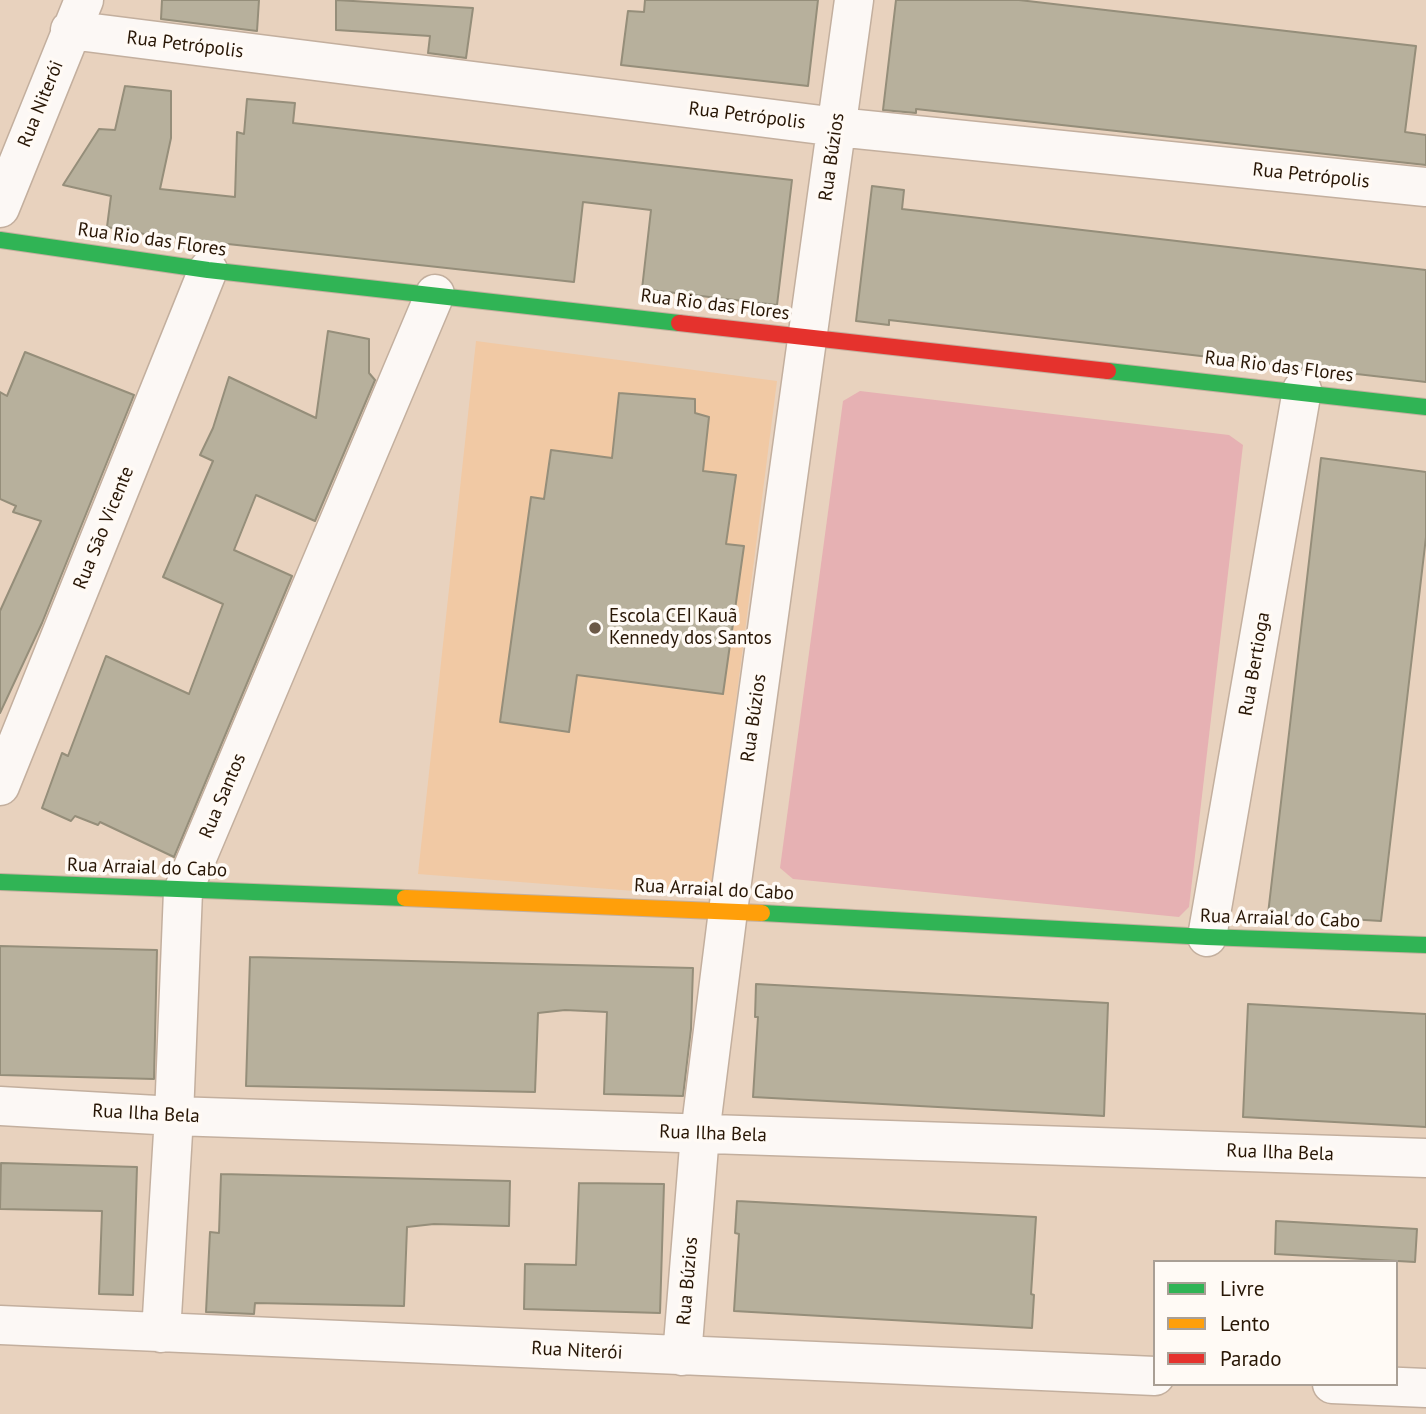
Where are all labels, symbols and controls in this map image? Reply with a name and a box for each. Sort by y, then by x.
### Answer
street label: Rua Petrópolis [125,27,245,63]
street label: Rua Niterói [13,57,69,151]
street label: Rua Petrópolis [687,98,807,134]
street label: Rua Búzios [815,111,849,203]
street label: Rua Petrópolis [1251,159,1371,193]
street label: Rua Rio das Flores [76,218,228,262]
street label: Rua Rio das Flores [639,285,791,325]
street label: Rua Rio das Flores [1203,347,1355,387]
street label: Rua São Vicente [69,463,139,593]
place label: Escola CEI Kauã Kennedy dos Santos [609,606,772,650]
street label: Rua Bertioga [1235,610,1275,718]
marker: Escola CEI Kauã Kennedy dos Santos [587,620,603,636]
street label: Rua Búzios [737,672,771,764]
street label: Rua Santos [195,750,251,842]
street label: Rua Arraial do Cabo [66,854,228,882]
street label: Rua Arraial do Cabo [633,874,795,906]
street label: Rua Arraial do Cabo [1199,905,1361,933]
street label: Rua Ilha Bela [92,1100,200,1128]
street label: Rua Ilha Bela [659,1121,767,1147]
street label: Rua Ilha Bela [1226,1140,1334,1166]
street label: Rua Búzios [673,1236,703,1326]
legend [1153,1260,1398,1386]
text: Livre [1220,1275,1264,1302]
text: Lento [1220,1310,1270,1337]
street label: Rua Niterói [531,1337,623,1365]
text: Parado [1220,1345,1282,1372]

